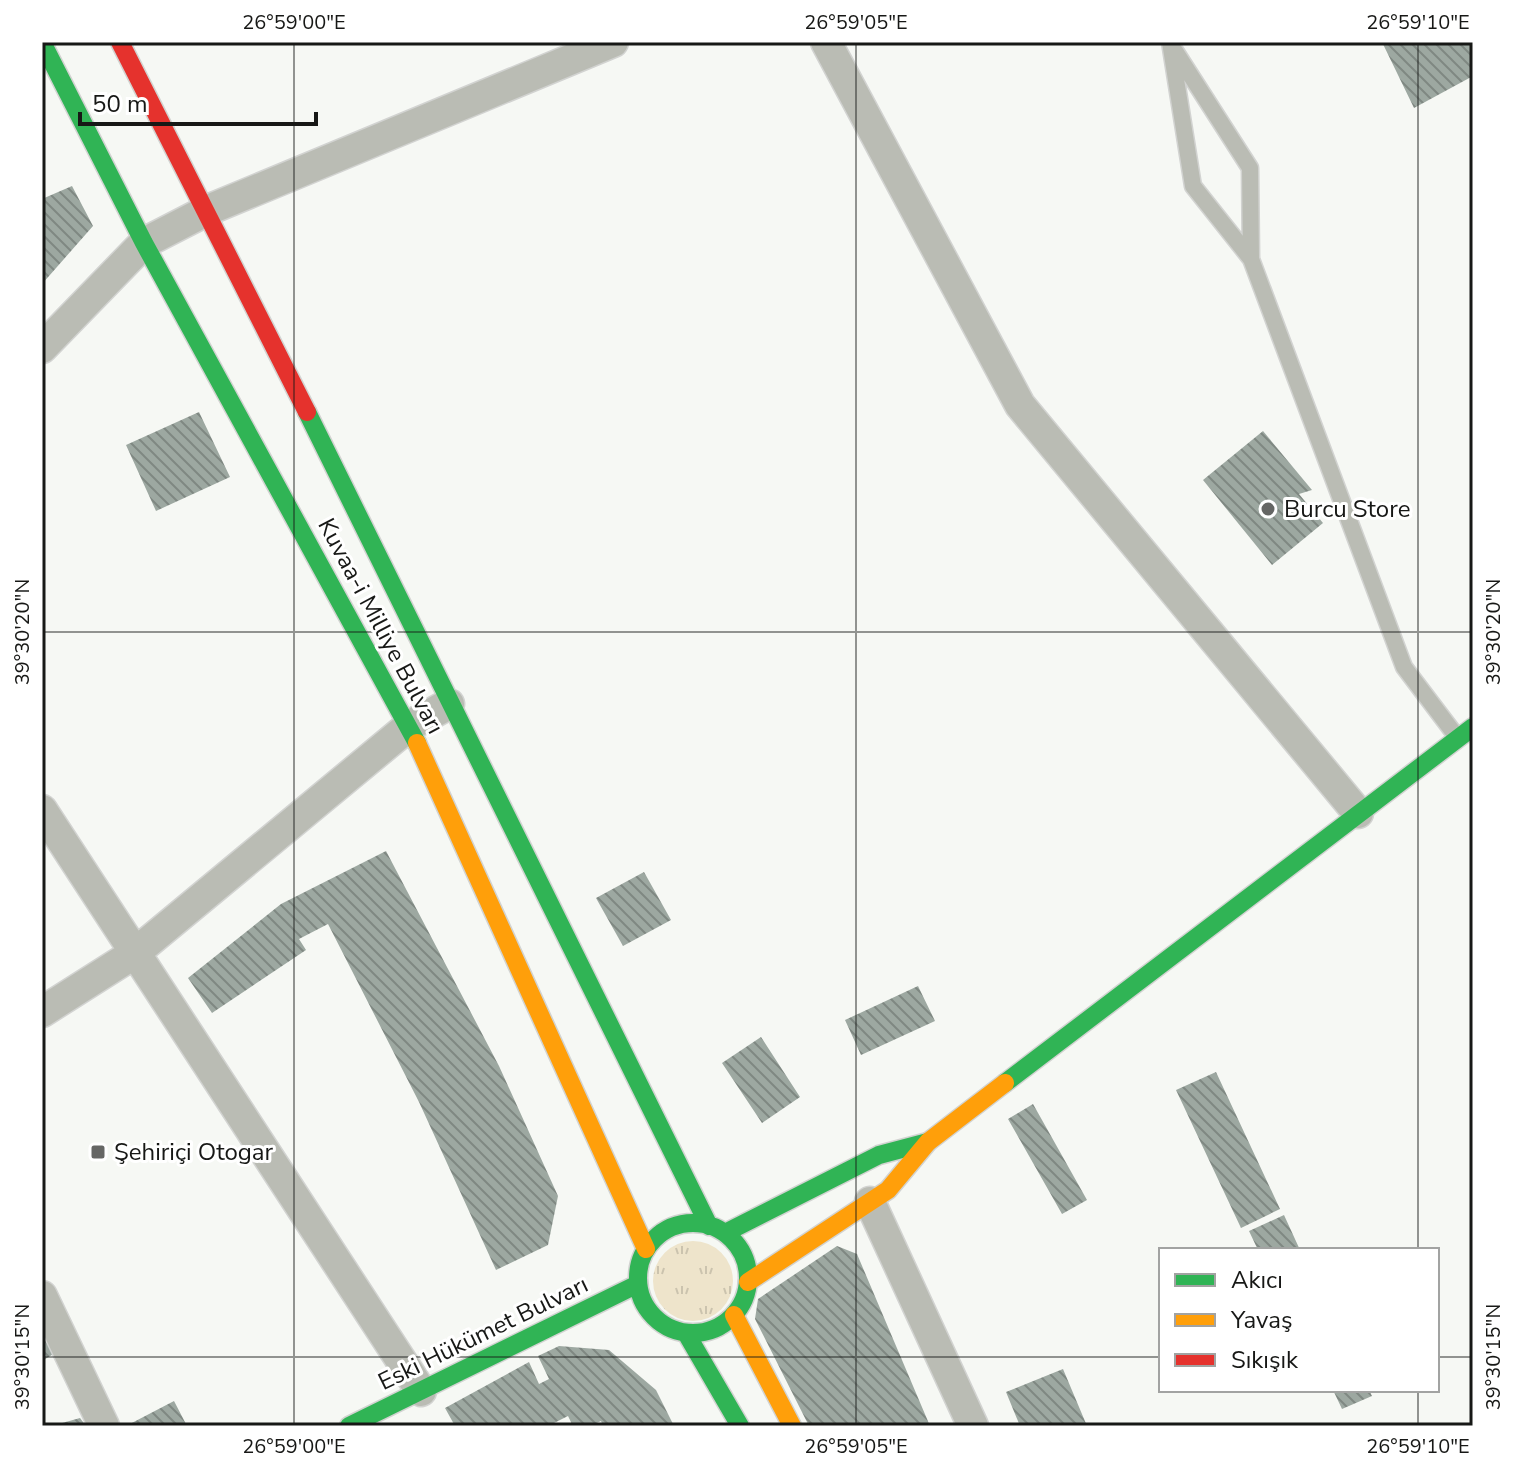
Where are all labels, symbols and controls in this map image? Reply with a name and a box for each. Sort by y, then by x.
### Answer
text: 26°59'00"E [242,9,346,36]
text: 26°59'05"E [804,9,908,36]
text: 26°59'10"E [1366,9,1470,36]
scale bar [80,76,316,126]
text: 50 m [92,88,148,120]
place label: Burcu Store [1284,493,1410,525]
marker: Burcu Store [1259,500,1277,518]
street label: Kuvaa-i Milliye Bulvarı [310,512,452,740]
text: 39°30'20"N [9,579,36,685]
text: 39°30'20"N [1480,579,1507,685]
place label: Şehiriçi Otogar [114,1136,274,1168]
marker: Şehiriçi Otogar [89,1143,107,1161]
legend [1159,1248,1439,1392]
text: Akıcı [1231,1264,1283,1296]
street label: Eski Hükümet Bulvarı [373,1268,593,1398]
text: 39°30'15"N [9,1304,36,1410]
text: Yavaş [1230,1304,1292,1336]
text: 39°30'15"N [1480,1304,1507,1410]
text: Sıkışık [1231,1344,1299,1376]
text: 26°59'00"E [242,1433,346,1460]
text: 26°59'05"E [804,1433,908,1460]
text: 26°59'10"E [1366,1433,1470,1460]

